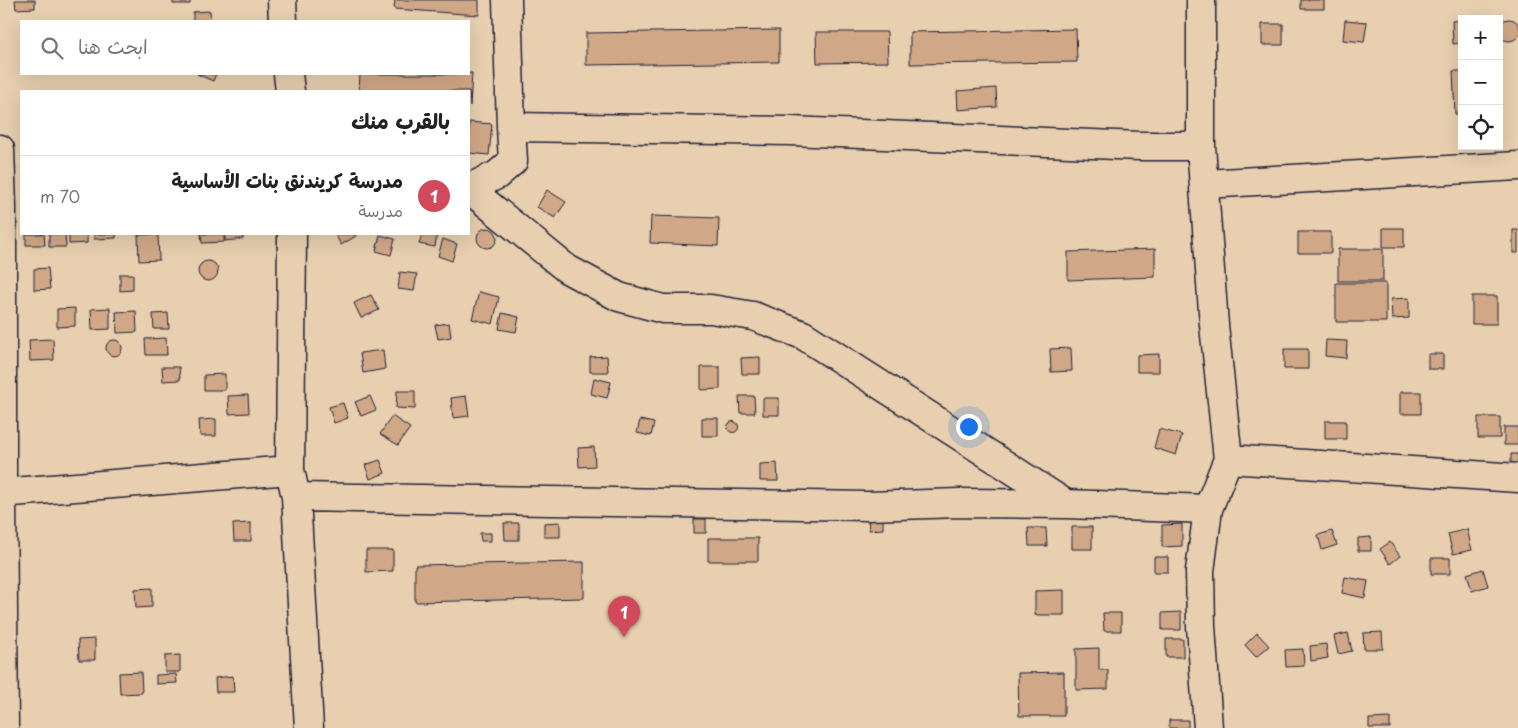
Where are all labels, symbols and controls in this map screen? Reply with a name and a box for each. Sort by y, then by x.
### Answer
map controls [1458,15,1503,150]
button: + [1458,15,1503,60]
search box [20,20,470,75]
text: ابحث هنا [78,32,148,60]
icon: search [38,34,66,62]
button: − [1458,60,1503,105]
text: بالقرب منك [351,104,450,136]
button: locate [1458,105,1503,150]
text: مدرسة كريندنق بنات الأساسية [172,166,403,194]
text: 70 m [40,184,80,208]
text: 1 [430,184,438,208]
text: مدرسة [358,198,403,222]
your location [956,414,982,440]
pin: 1 [608,596,640,637]

